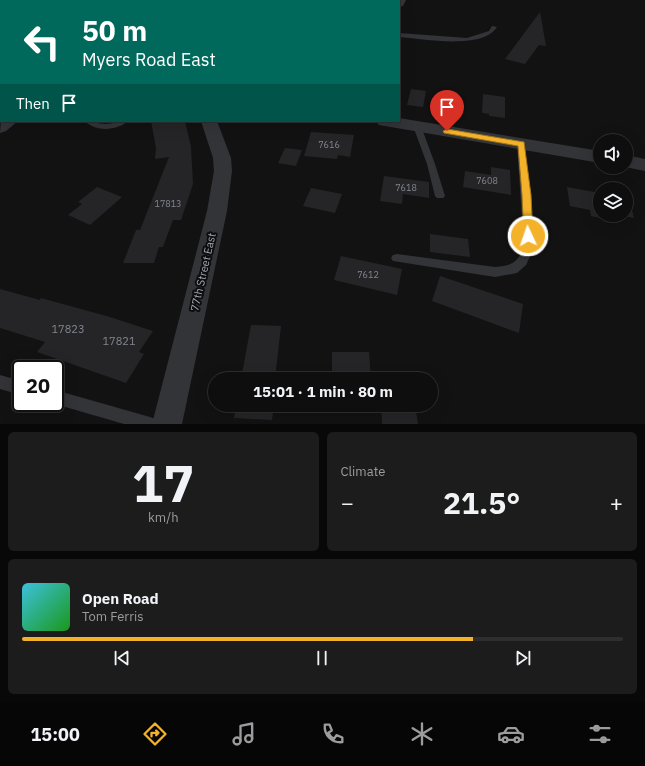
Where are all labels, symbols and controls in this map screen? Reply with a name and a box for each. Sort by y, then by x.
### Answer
text: 50 m [82,12,147,49]
icon: left [16,16,68,68]
text: Myers Road East [82,48,216,71]
pin [430,90,464,131]
icon: arrive [58,92,80,114]
text: Then [16,94,50,113]
icon: arrive [436,96,458,118]
map controls [593,134,633,222]
button: sound [593,134,633,174]
house number: 7616 [318,139,340,150]
house number: 7608 [476,175,498,186]
house number: 7618 [395,182,417,193]
button: layers [593,182,633,222]
house number: 17813 [154,198,182,209]
position arrow [507,215,549,257]
street label: 77th Street East [187,231,219,313]
house number: 7612 [357,269,379,280]
house number: 17823 [52,322,85,336]
house number: 17821 [103,334,136,348]
speed limit sign: 20 [12,360,64,412]
text: 15:01 · 1 min · 80 m [253,382,393,401]
text: 17 [132,449,194,516]
text: Climate [341,463,385,480]
text: 21.5° [443,483,520,522]
text: − [341,488,354,517]
text: + [610,488,623,517]
text: km/h [148,509,179,526]
text: Open Road [82,589,159,608]
text: Tom Ferris [82,608,144,625]
icon: previous [111,647,133,669]
icon: pause [311,647,333,669]
icon: next [512,647,534,669]
icon: directions [141,720,169,748]
icon: music [230,720,258,748]
icon: phone [319,720,347,748]
icon: climate [408,720,436,748]
icon: car [497,720,525,748]
icon: filters [586,720,614,748]
text: 15:00 [31,723,80,746]

